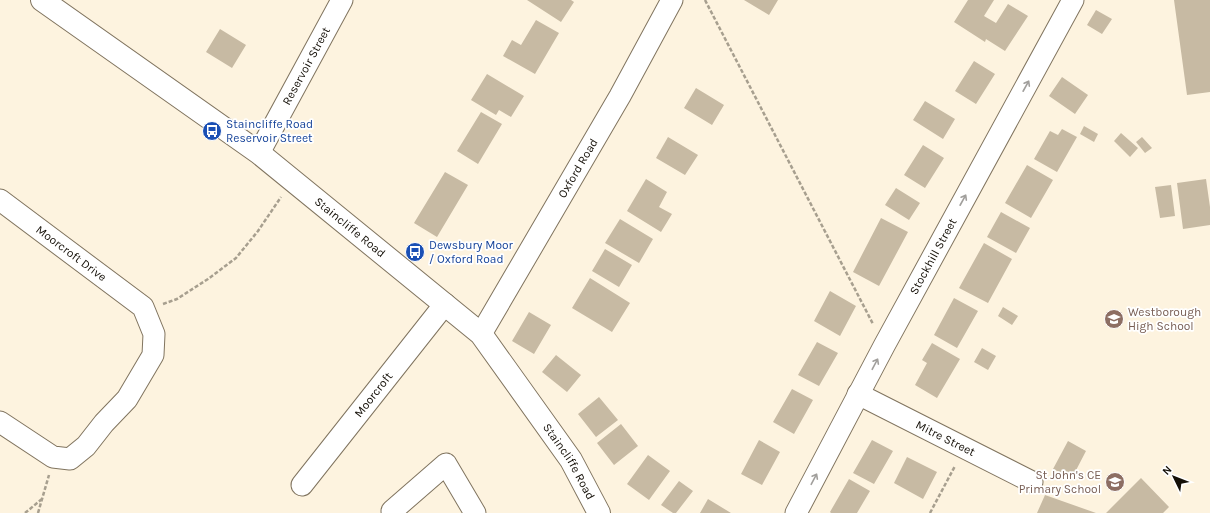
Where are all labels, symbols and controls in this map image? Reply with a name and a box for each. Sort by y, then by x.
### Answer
street label: Reservoir Street [279,24,333,107]
one-way arrow [1022,80,1030,92]
place label: Staincliffe Road Reservoir Street [226,117,313,145]
bus stop icon: Staincliffe Road Reservoir Street [201,120,223,142]
street label: Oxford Road [555,136,601,200]
street label: Staincliffe Road [312,194,388,260]
one-way arrow [960,194,968,206]
street label: Stockhill Street [907,215,960,297]
street label: Moorcroft Drive [33,222,109,284]
place label: Dewsbury Moor / Oxford Road [429,238,514,266]
bus stop icon: Dewsbury Moor / Oxford Road [404,241,426,263]
place label: Westborough High School [1128,305,1201,333]
school or university icon: Westborough High School [1103,308,1125,330]
one-way arrow [871,358,879,370]
street label: Moorcroft [351,369,396,420]
street label: Mitre Street [913,417,978,459]
street label: Staincliffe Road [540,421,598,502]
north arrow [1154,457,1194,497]
text: N [1160,463,1174,478]
place label: St John's CE Primary School [1019,468,1101,496]
school or university icon: St John's CE Primary School [1104,471,1126,493]
one-way arrow [811,473,818,485]

